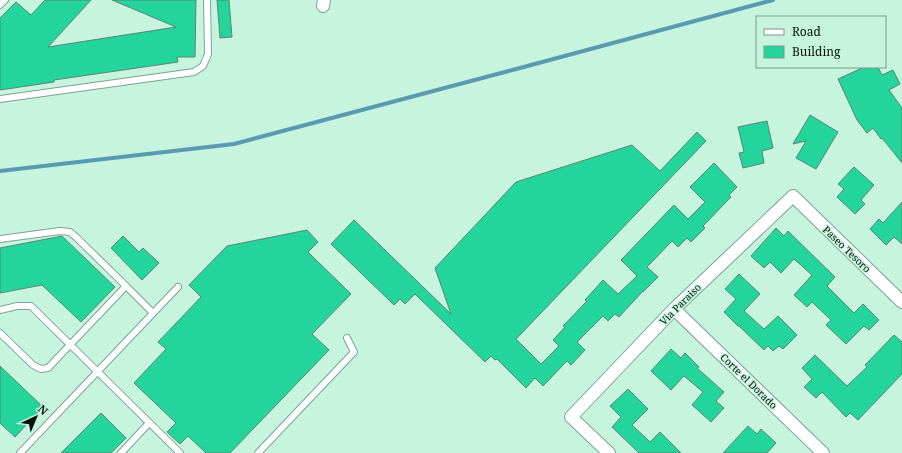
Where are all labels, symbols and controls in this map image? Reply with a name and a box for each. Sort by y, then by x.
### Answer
legend [756,16,886,68]
text: Road [792,23,822,40]
text: Building [792,43,841,60]
street label: Paseo Tesoro [820,223,874,276]
street label: Via Paraiso [656,280,704,328]
street label: Corte el Dorado [717,350,781,412]
north arrow [16,397,56,437]
text: N [35,401,52,418]

